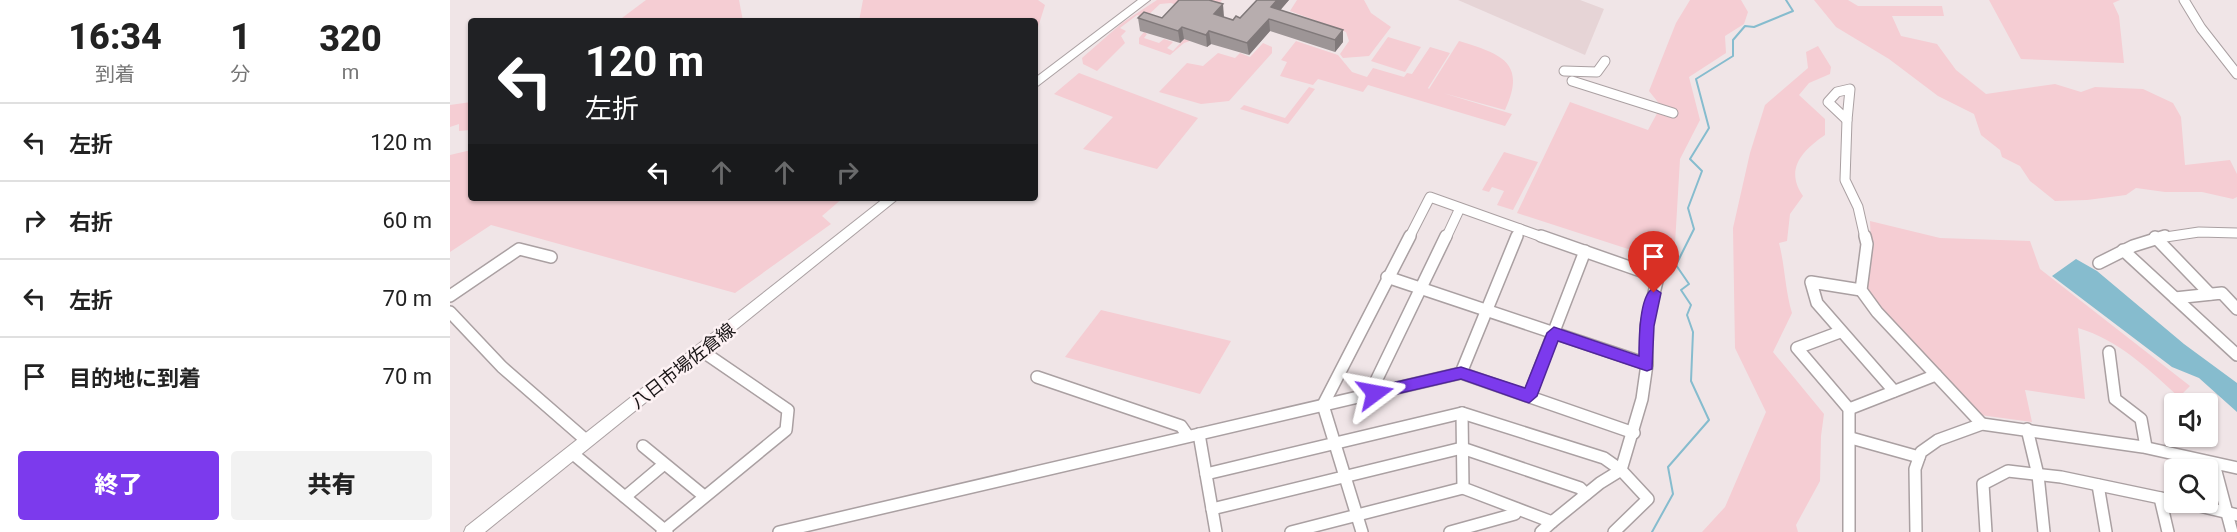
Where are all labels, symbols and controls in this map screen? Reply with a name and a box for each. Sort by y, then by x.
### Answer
text: 16:34 [68,16,162,58]
text: 1 [230,16,251,58]
text: 320 [319,18,382,60]
text: 120 m [585,37,704,86]
icon: left [486,42,564,120]
text: m [342,60,359,84]
text: 到着 [95,62,135,86]
text: 分 [231,62,251,86]
text: 左折 [585,93,639,125]
icon: left [18,126,51,159]
text: 120 m [370,130,432,155]
text: 左折 [69,132,113,157]
icon: left [642,156,675,189]
icon: ahead [705,156,738,189]
icon: ahead [768,156,801,189]
icon: right [831,156,864,189]
icon: right [18,204,51,237]
text: 60 m [383,208,432,233]
text: 右折 [69,210,113,235]
pin [1628,231,1679,293]
icon: arrive [1637,240,1670,273]
icon: left [18,282,51,315]
text: 70 m [383,286,432,311]
text: 左折 [69,288,113,313]
street label: 八日市場佐倉線 [627,319,739,413]
icon: arrive [18,360,51,393]
position arrow [1343,361,1407,425]
text: 70 m [383,364,432,389]
text: 目的地に到着 [69,366,201,391]
map controls [2164,393,2218,513]
button: sound [2164,393,2218,447]
button: 終了 [18,451,219,520]
button: 共有 [231,451,432,520]
button: search [2164,459,2218,513]

